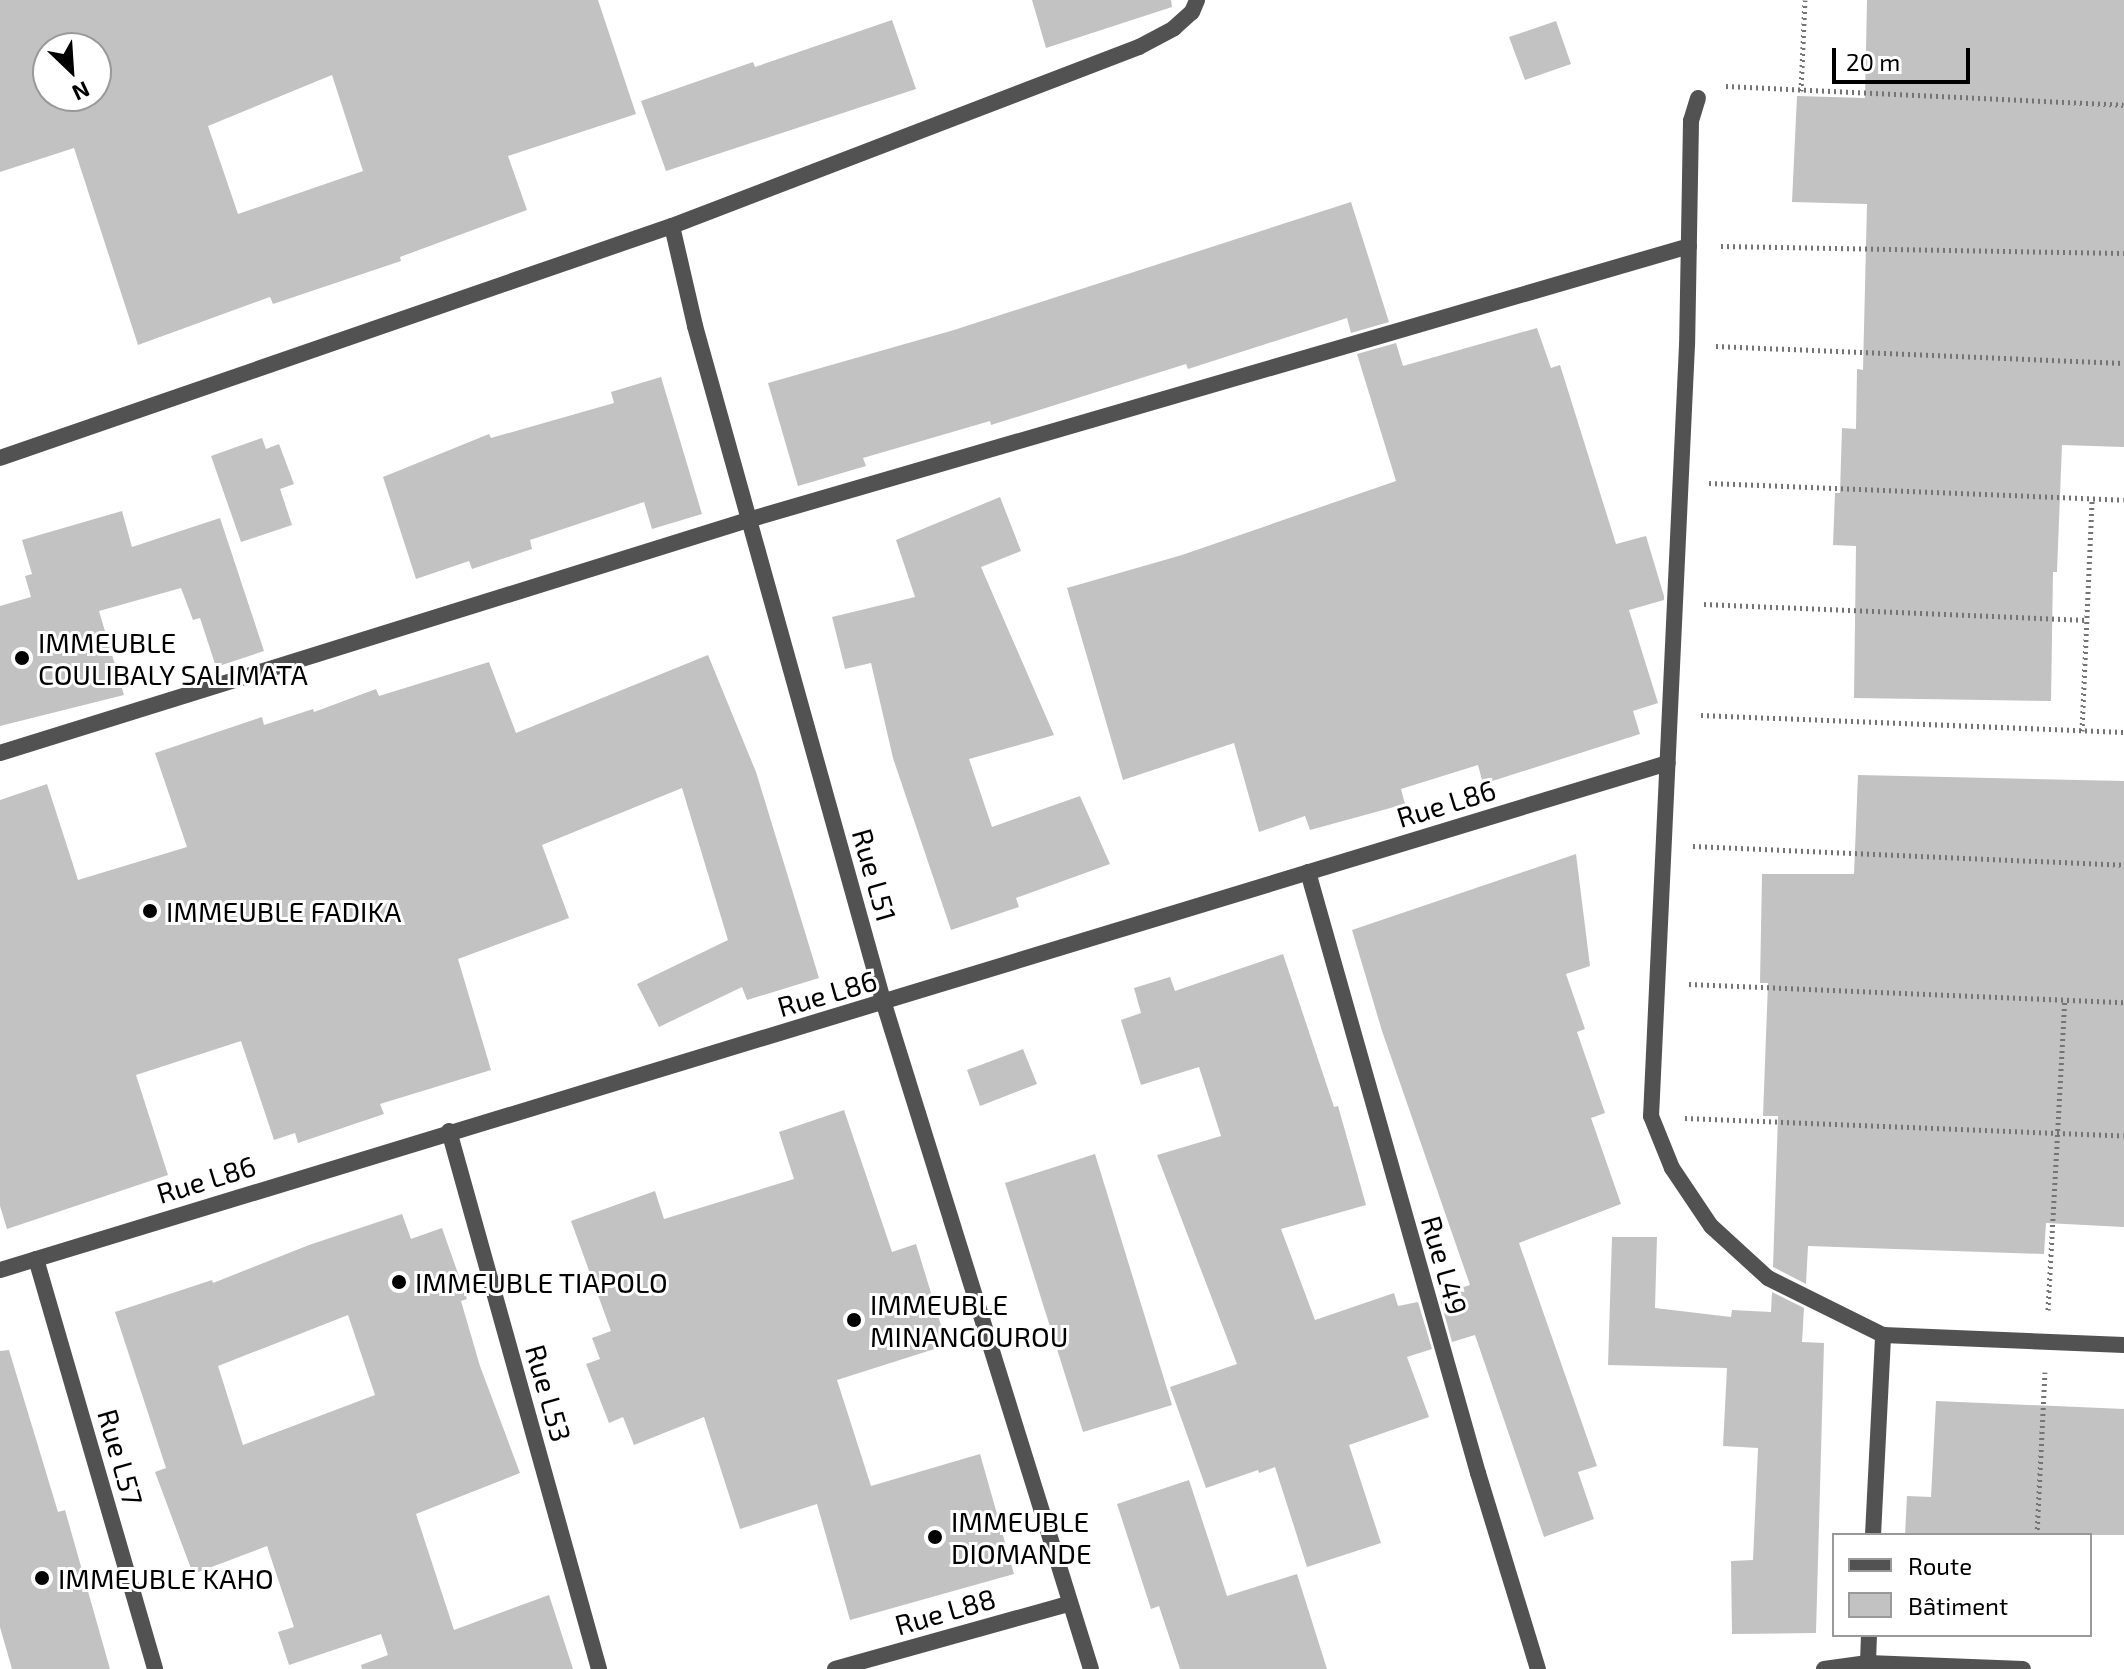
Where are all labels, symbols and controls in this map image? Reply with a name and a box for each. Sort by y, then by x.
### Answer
north arrow [32,32,112,112]
scale bar [1836,32,1974,82]
text: 20 m [1846,47,1900,76]
text: N [69,77,94,107]
place label: IMMEUBLE COULIBALY SALIMATA [38,625,309,691]
marker: IMMEUBLE COULIBALY SALIMATA [13,649,31,667]
street label: Rue L86 [1392,772,1500,834]
street label: Rue L51 [846,825,904,925]
place label: IMMEUBLE FADIKA [166,894,401,928]
marker: IMMEUBLE FADIKA [141,902,159,920]
street label: Rue L86 [773,963,881,1023]
street label: Rue L86 [152,1148,260,1210]
street label: Rue L49 [1415,1212,1475,1318]
place label: IMMEUBLE TIAPOLO [415,1265,668,1299]
marker: IMMEUBLE TIAPOLO [390,1273,408,1291]
place label: IMMEUBLE MINANGOUROU [870,1287,1068,1353]
marker: IMMEUBLE MINANGOUROU [845,1311,863,1329]
street label: Rue L53 [519,1341,579,1445]
street label: Rue L57 [91,1405,151,1509]
place label: IMMEUBLE DIOMANDE [951,1504,1092,1570]
marker: IMMEUBLE DIOMANDE [926,1528,944,1546]
legend [1832,1533,2092,1637]
text: Route [1908,1551,1972,1580]
place label: IMMEUBLE KAHO [58,1561,274,1595]
marker: IMMEUBLE KAHO [33,1569,51,1587]
street label: Rue L88 [891,1581,999,1641]
text: Bâtiment [1908,1591,2008,1620]

